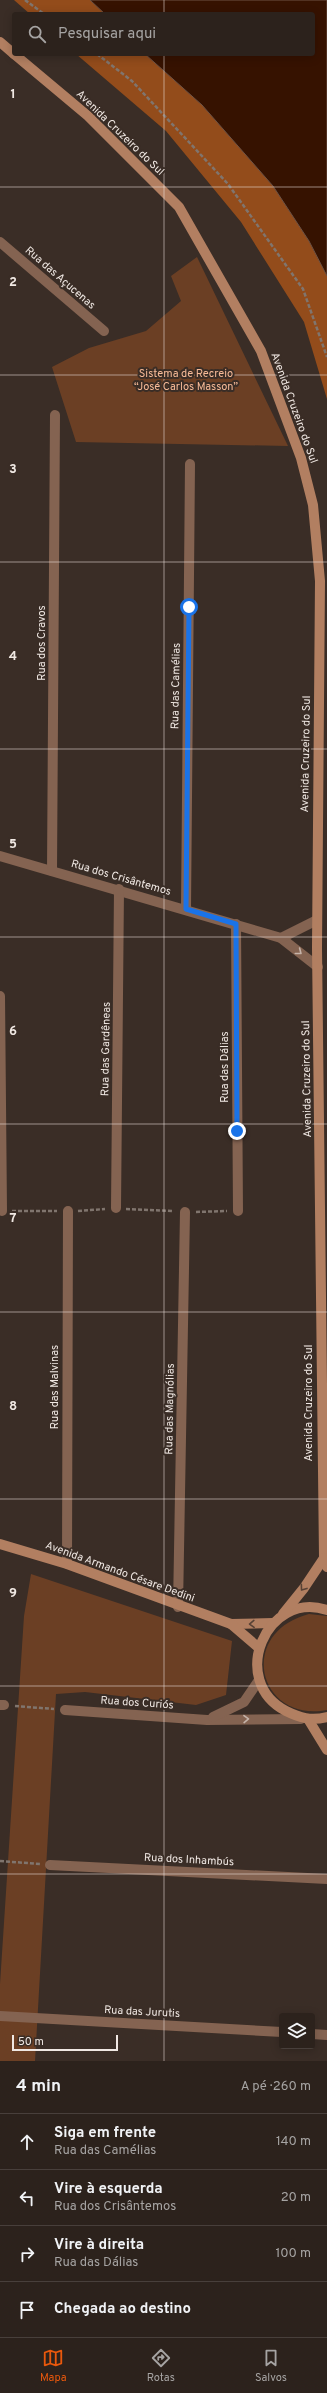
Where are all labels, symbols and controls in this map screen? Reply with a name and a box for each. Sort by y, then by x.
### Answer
search box [12,12,315,56]
icon: search [26,23,48,45]
text: Pesquisar aqui [58,25,156,44]
text: 1 [10,87,16,103]
street label: Avenida Cruzeiro do Sul [73,87,167,179]
street label: Rua das Açucenas [22,244,98,312]
text: 2 [9,275,17,291]
street label: Avenida Cruzeiro do Sul [267,351,321,465]
park label: Sistema de Recreio “José Carlos Masson” [134,367,238,394]
text: 3 [9,462,17,478]
route start [180,598,198,616]
street label: Rua dos Cravos [35,605,49,681]
street label: Rua das Camélias [168,643,184,729]
text: 4 [9,649,17,665]
street label: Avenida Cruzeiro do Sul [298,695,314,813]
text: 5 [9,837,17,853]
street label: Rua dos Crisântemos [69,857,173,899]
one-way arrow [295,947,302,954]
street label: Rua das Gardêneas [98,1002,114,1096]
street label: Avenida Cruzeiro do Sul [299,1020,315,1138]
text: 6 [9,1024,17,1040]
street label: Rua das Dálias [218,1031,232,1103]
route end [228,1122,246,1140]
text: 7 [10,1211,17,1227]
street label: Rua das Malvinas [48,1345,62,1429]
street label: Avenida Cruzeiro do Sul [302,1345,316,1462]
street label: Rua das Magnólias [162,1363,178,1455]
text: 8 [9,1399,17,1415]
street label: Avenida Armando Césare Dedini [43,1538,197,1606]
one-way arrow [301,1584,308,1591]
text: 9 [9,1586,17,1602]
one-way arrow [249,1620,255,1628]
street label: Rua dos Curiós [100,1693,174,1713]
one-way arrow [243,1715,249,1723]
street label: Rua dos Inhambús [144,1851,234,1869]
street label: Rua das Jurutis [104,2003,180,2021]
map controls [279,2013,315,2049]
button: layers [279,2013,315,2049]
scale bar [12,2033,118,2052]
text: 50 m [18,2035,44,2049]
text: 4 min [16,2076,61,2098]
text: A pé · 260 m [241,2079,311,2095]
text: Siga em frente [54,2124,156,2143]
icon: ahead [16,2131,38,2153]
text: 140 m [276,2134,311,2150]
text: Rua das Camélias [54,2143,156,2159]
text: Vire à esquerda [54,2180,163,2199]
icon: left [16,2187,38,2209]
text: 20 m [281,2190,311,2206]
text: Rua dos Crisântemos [54,2199,176,2215]
text: Vire à direita [54,2236,144,2255]
icon: right [16,2243,38,2265]
text: 100 m [275,2246,311,2262]
text: Rua das Dálias [54,2255,138,2271]
icon: arrive [16,2299,38,2321]
text: Chegada ao destino [54,2300,191,2319]
tab: Mapa [40,2347,67,2385]
tab: Rotas [147,2347,175,2385]
tab: Salvos [255,2347,287,2385]

